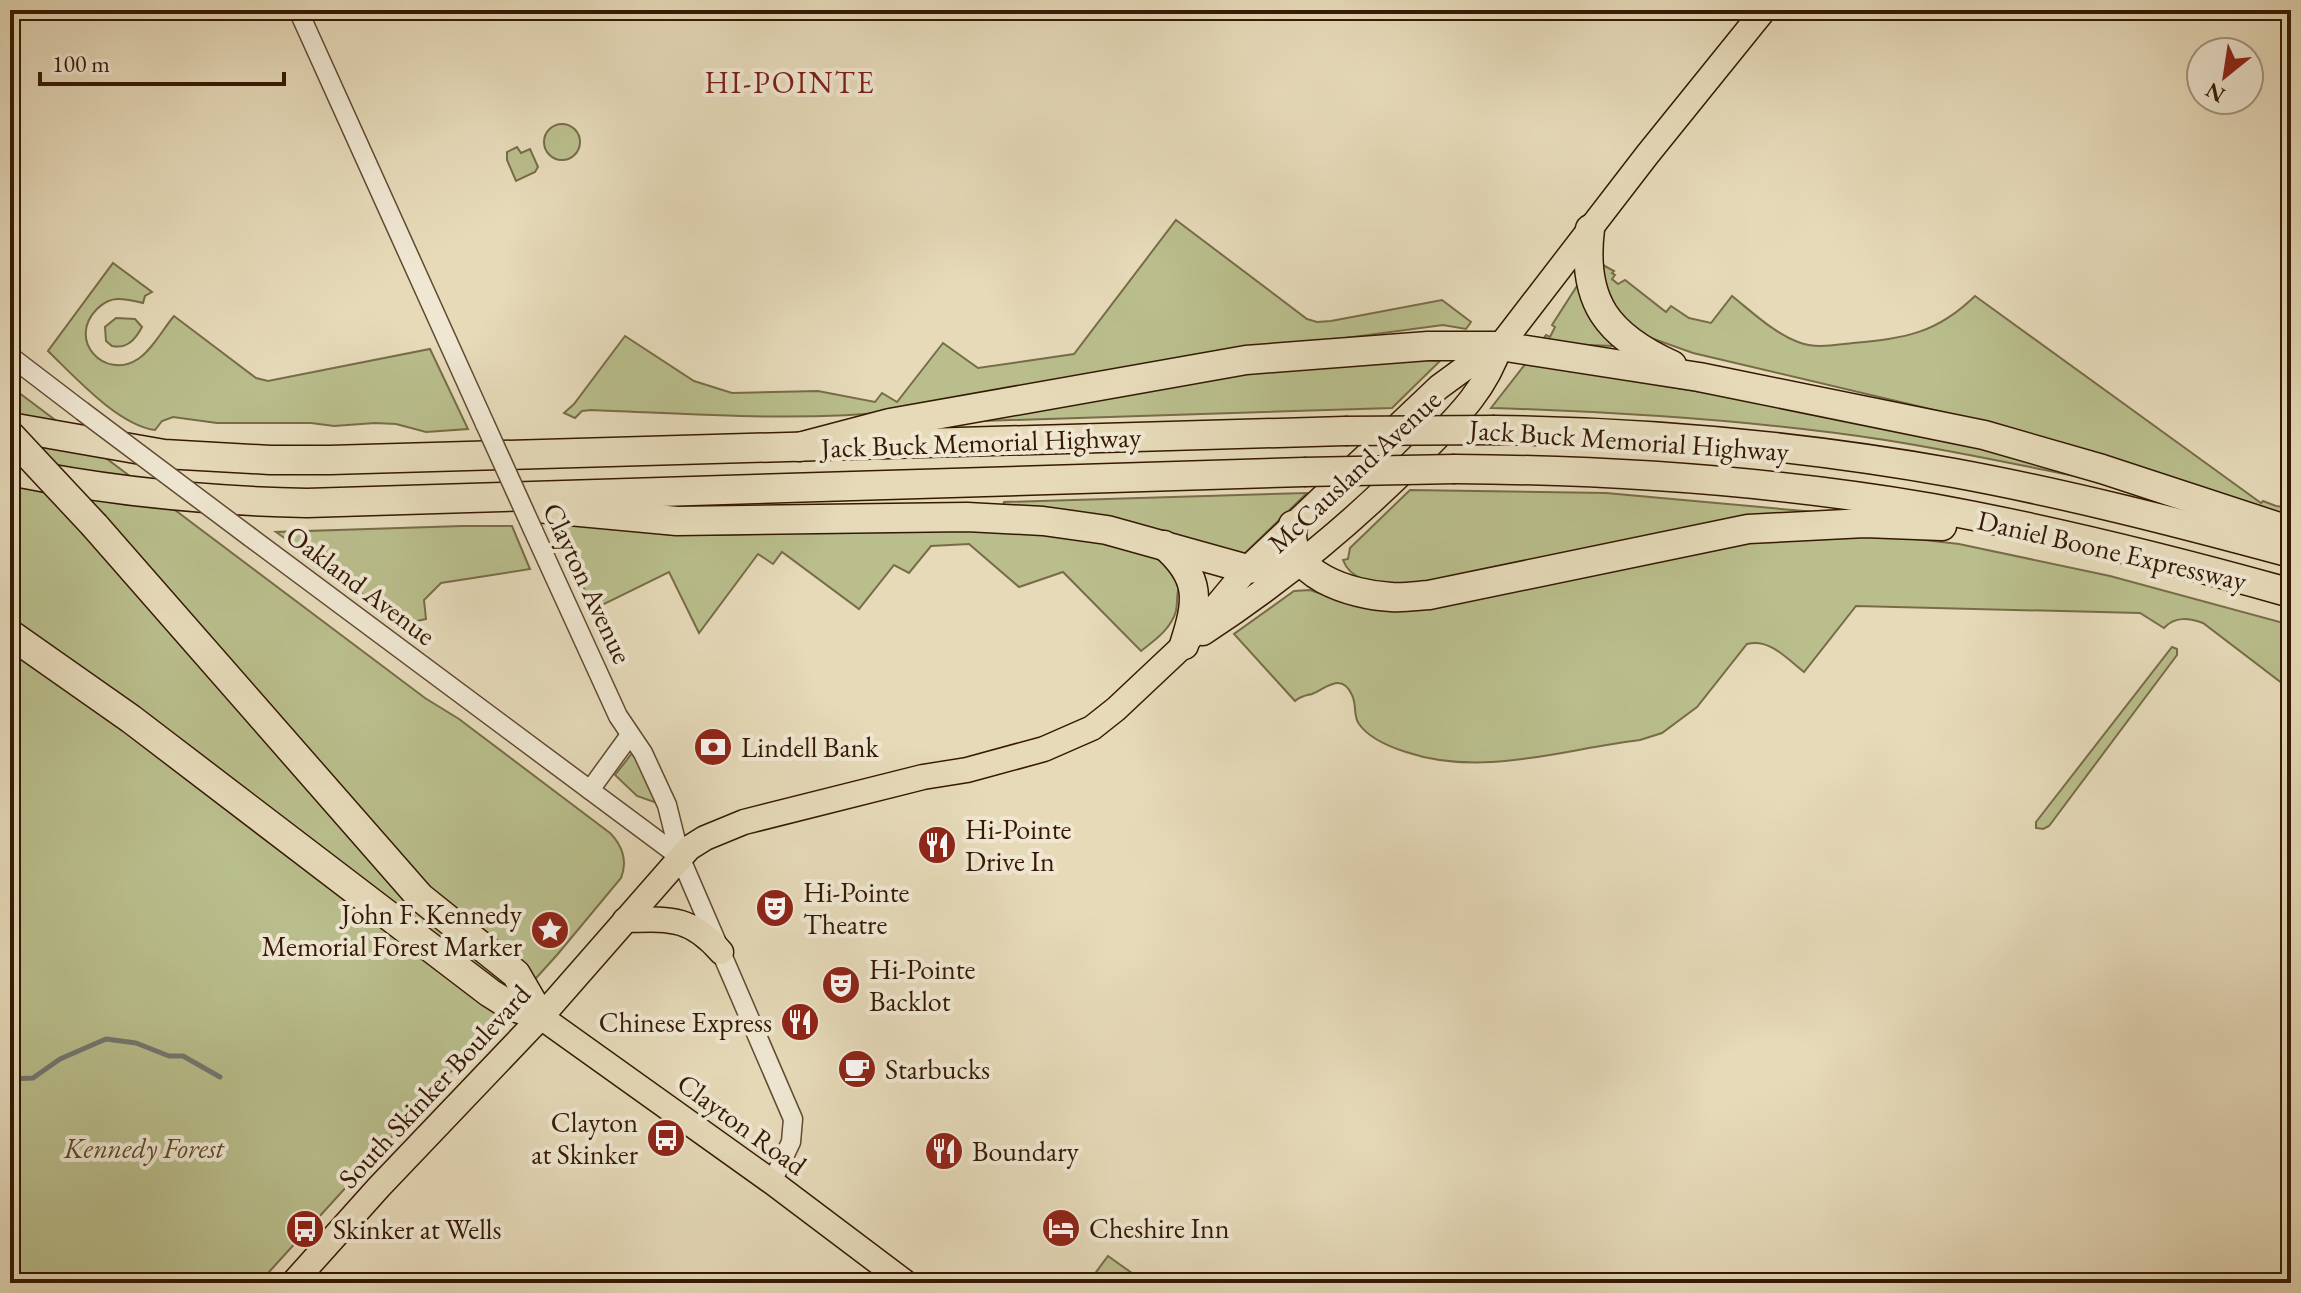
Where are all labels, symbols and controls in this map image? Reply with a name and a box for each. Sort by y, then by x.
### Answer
scale bar [40,36,284,86]
north arrow [2185,36,2265,116]
text: 100 m [52,48,110,79]
district label: HI-POINTE [704,63,876,102]
text: N [2200,76,2230,110]
street label: McCausland Avenue [1260,381,1448,560]
street label: Jack Buck Memorial Highway [1466,411,1791,469]
street label: Jack Buck Memorial Highway [818,418,1142,466]
street label: Clayton Avenue [535,497,641,669]
street label: Daniel Boone Expressway [1974,501,2251,599]
street label: Oakland Avenue [279,517,443,653]
bank icon: Lindell Bank [692,726,734,768]
place label: Lindell Bank [741,729,880,765]
place label: Hi-Pointe Drive In [965,811,1072,879]
restaurant icon: Hi-Pointe Drive In [916,824,958,866]
place label: Hi-Pointe Theatre [803,874,910,942]
theatre icon: Hi-Pointe Theatre [754,887,796,929]
place label: John F. Kennedy Memorial Forest Marker [261,896,523,964]
place icon: John F. Kennedy Memorial Forest Marker [529,909,571,951]
place label: Hi-Pointe Backlot [869,951,976,1019]
theatre icon: Hi-Pointe Backlot [820,964,862,1006]
street label: South Skinker Boulevard [330,976,539,1196]
restaurant icon: Chinese Express [779,1001,821,1043]
place label: Chinese Express [599,1004,772,1040]
cafe icon: Starbucks [836,1048,878,1090]
place label: Starbucks [885,1051,990,1087]
street label: Clayton Road [670,1065,814,1184]
place label: Clayton at Skinker [531,1104,639,1172]
bus stop icon: Clayton at Skinker [645,1117,687,1159]
park label: Kennedy Forest [63,1130,226,1166]
restaurant icon: Boundary [923,1130,965,1172]
place label: Boundary [972,1133,1080,1169]
hotel icon: Cheshire Inn [1040,1207,1082,1249]
bus stop icon: Skinker at Wells [284,1208,326,1250]
place label: Cheshire Inn [1089,1210,1230,1246]
place label: Skinker at Wells [333,1211,502,1247]

